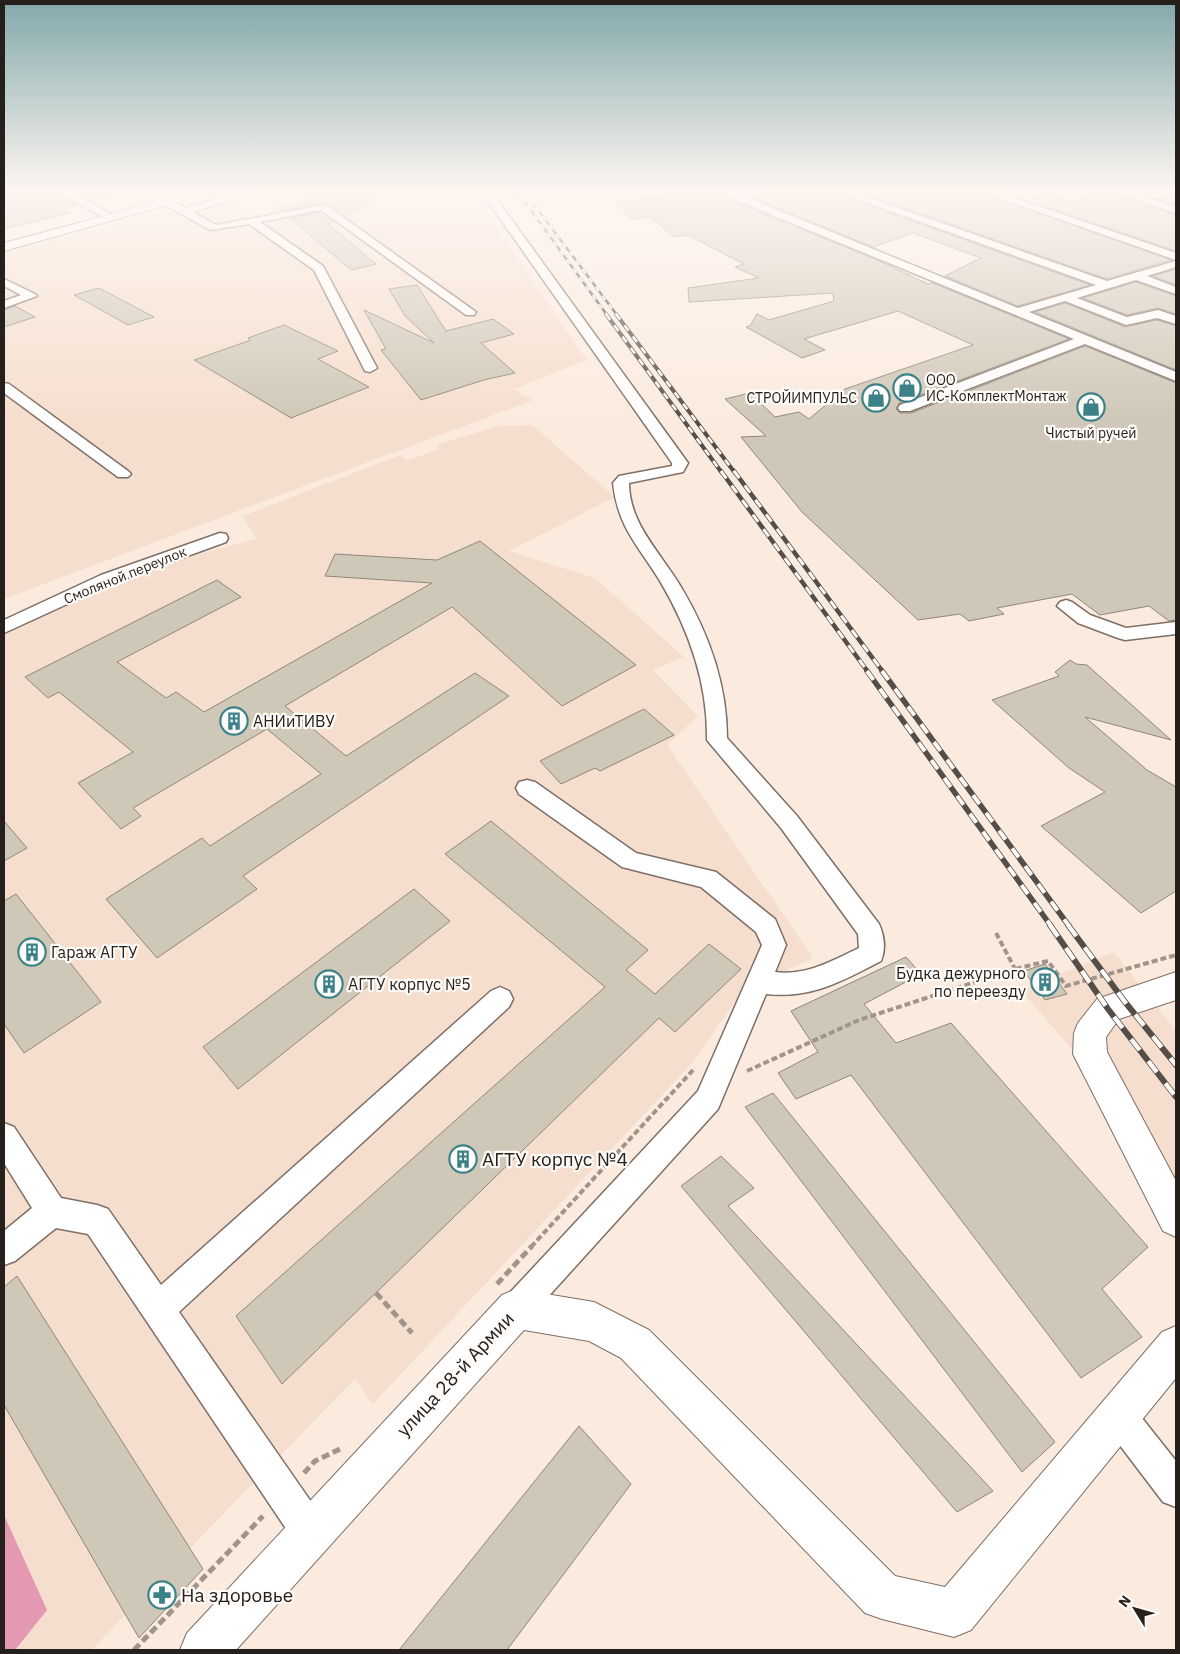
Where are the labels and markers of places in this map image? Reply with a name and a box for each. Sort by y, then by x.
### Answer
place label: ООО ИС-КомплектМонтаж [926,371,1067,405]
shop icon: ООО ИС-КомплектМонтаж [892,373,922,403]
shop icon: СТРОЙИМПУЛЬС [861,383,891,413]
place label: СТРОЙИМПУЛЬС [746,388,857,407]
shop icon: Чистый ручей [1076,392,1106,422]
place label: Чистый ручей [1045,424,1137,442]
building icon: АНИиТИВУ [219,706,249,736]
place label: АНИиТИВУ [253,711,335,731]
building icon: Гараж АГТУ [17,937,47,967]
place label: Гараж АГТУ [51,942,138,962]
place label: Будка дежурного по переезду [896,963,1026,1001]
building icon: Будка дежурного по переезду [1030,967,1060,997]
building icon: АГТУ корпус №5 [314,969,344,999]
place label: АГТУ корпус №5 [348,974,471,994]
building icon: АГТУ корпус №4 [448,1144,478,1174]
place label: АГТУ корпус №4 [482,1147,628,1171]
pharmacy icon: На здоровье [147,1580,177,1610]
place label: На здоровье [181,1583,293,1607]

